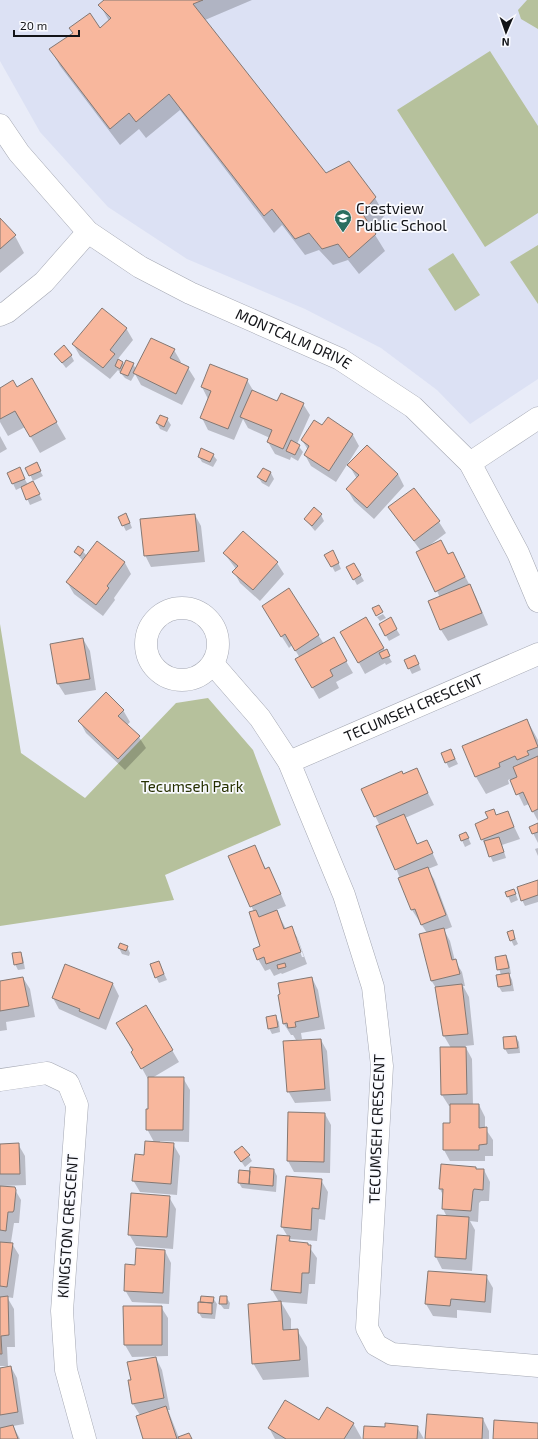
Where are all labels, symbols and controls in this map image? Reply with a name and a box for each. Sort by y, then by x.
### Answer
scale bar [14,12,79,38]
north arrow [486,12,526,52]
text: 20 m [20,18,47,32]
text: N [501,36,510,49]
place label: Crestview Public School [356,199,447,234]
school or university icon: Crestview Public School [333,208,353,233]
street label: MONTCALM DRIVE [233,304,355,372]
street label: TECUMSEH CRESCENT [341,669,486,745]
park label: Tecumseh Park [141,777,244,795]
street label: TECUMSEH CRESCENT [364,1054,388,1204]
street label: KINGSTON CRESCENT [53,1153,81,1299]

